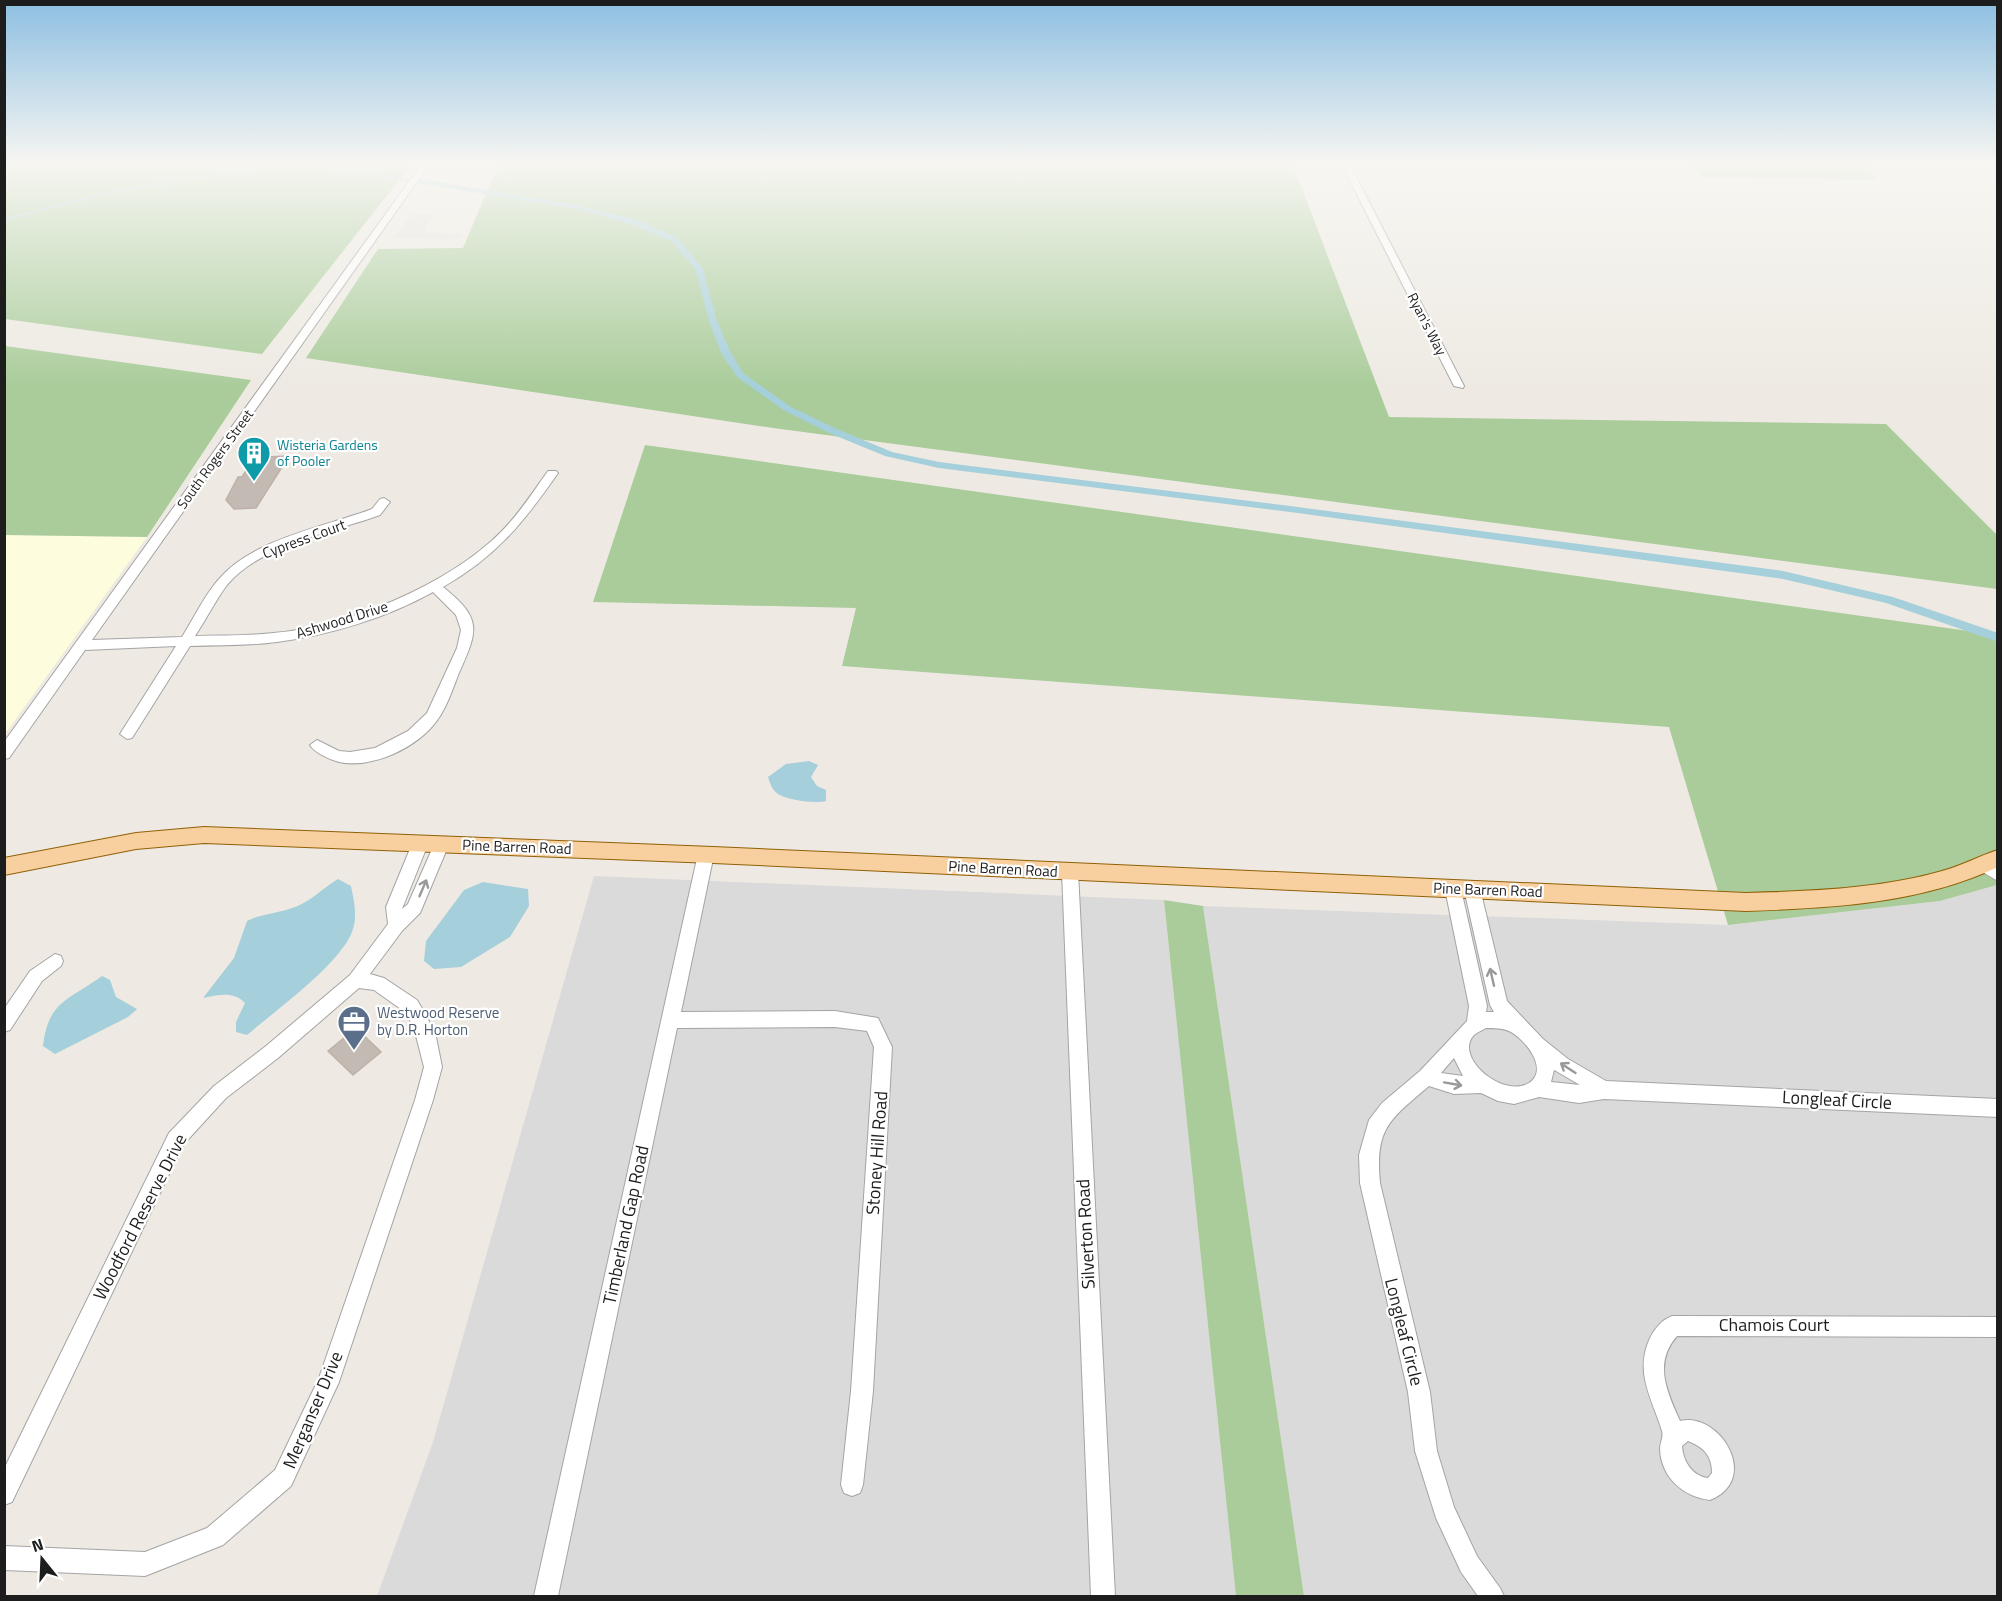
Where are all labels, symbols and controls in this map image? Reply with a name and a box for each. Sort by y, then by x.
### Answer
street label: Ryan's Way [1403,289,1452,359]
street label: South Rogers Street [171,404,258,513]
place label: Wisteria Gardens of Pooler [277,434,378,471]
building icon: Wisteria Gardens of Pooler [236,435,272,482]
street label: Cypress Court [259,513,349,564]
street label: Ashwood Drive [293,595,391,644]
street label: Pine Barren Road [462,833,572,860]
street label: Pine Barren Road [948,854,1058,883]
street label: Pine Barren Road [1433,876,1543,903]
one-way arrow [418,879,429,898]
one-way arrow [1486,967,1498,986]
place label: Westwood Reserve by D.R. Horton [377,1001,499,1041]
office icon: Westwood Reserve by D.R. Horton [336,1004,372,1051]
one-way arrow [1560,1062,1577,1074]
one-way arrow [1443,1078,1463,1089]
street label: Longleaf Circle [1781,1083,1893,1116]
street label: Stoney Hill Road [859,1090,894,1216]
street label: Woodford Reserve Drive [86,1129,193,1305]
street label: Timberland Gap Road [595,1143,656,1307]
street label: Silverton Road [1069,1178,1102,1290]
street label: Longleaf Circle [1378,1275,1431,1389]
street label: Chamois Court [1719,1311,1830,1338]
street label: Merganser Drive [276,1347,349,1473]
north arrow [12,1529,72,1589]
text: N [28,1532,46,1558]

